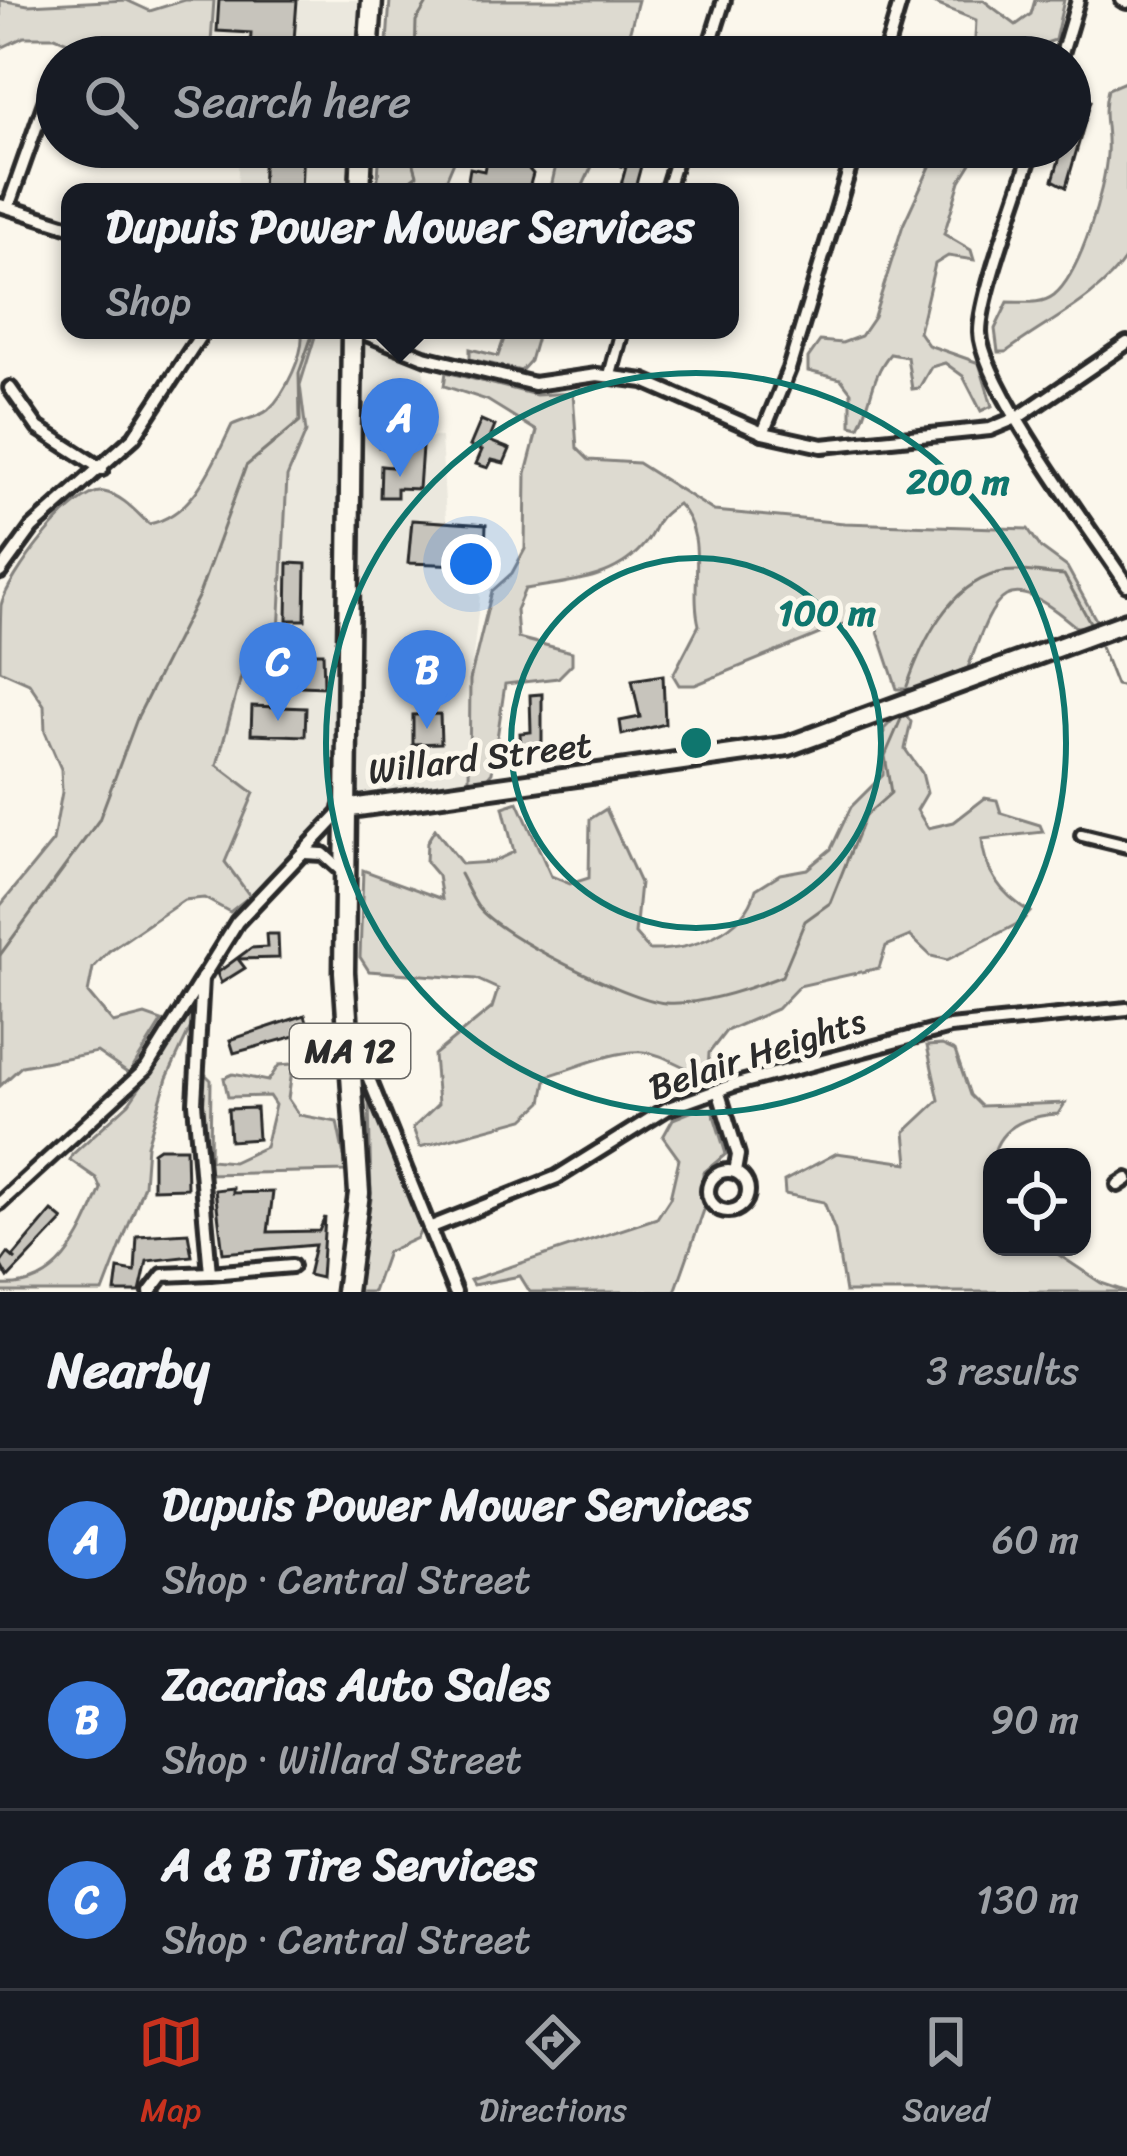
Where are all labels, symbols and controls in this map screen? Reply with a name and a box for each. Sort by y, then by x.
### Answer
search box [36,36,1091,168]
text: Search here [174,62,411,142]
icon: search [78,69,144,135]
popup [61,183,739,339]
text: Dupuis Power Mower Services [106,187,694,267]
text: Shop [106,267,191,336]
pin: A [361,378,439,477]
text: 200 m [906,450,1010,514]
your location [441,534,501,594]
text: 100 m [778,581,876,645]
pin: C [239,622,317,721]
pin: B [388,630,466,729]
street label: Willard Street [364,713,596,803]
centre of rings [675,722,717,764]
street label: Belair Heights [640,989,874,1119]
road number: MA 12 [290,1024,410,1078]
map controls [983,1148,1091,1256]
button: locate [983,1148,1091,1256]
text: Nearby [48,1325,209,1415]
text: 3 results [926,1336,1079,1405]
text: Dupuis Power Mower Services [162,1465,751,1545]
text: A [74,1505,100,1574]
text: 60 m [992,1505,1079,1574]
text: Shop · Central Street [162,1545,531,1614]
text: Zacarias Auto Sales [162,1645,550,1725]
text: B [75,1685,99,1754]
text: 90 m [990,1685,1079,1754]
text: Shop · Willard Street [162,1725,522,1794]
text: A & B Tire Services [162,1825,537,1905]
text: C [75,1865,99,1934]
text: 130 m [976,1865,1079,1934]
text: Shop · Central Street [162,1905,531,1974]
tab: Map [138,2009,204,2139]
tab: Directions [479,2009,627,2139]
tab: Saved [902,2009,989,2139]

